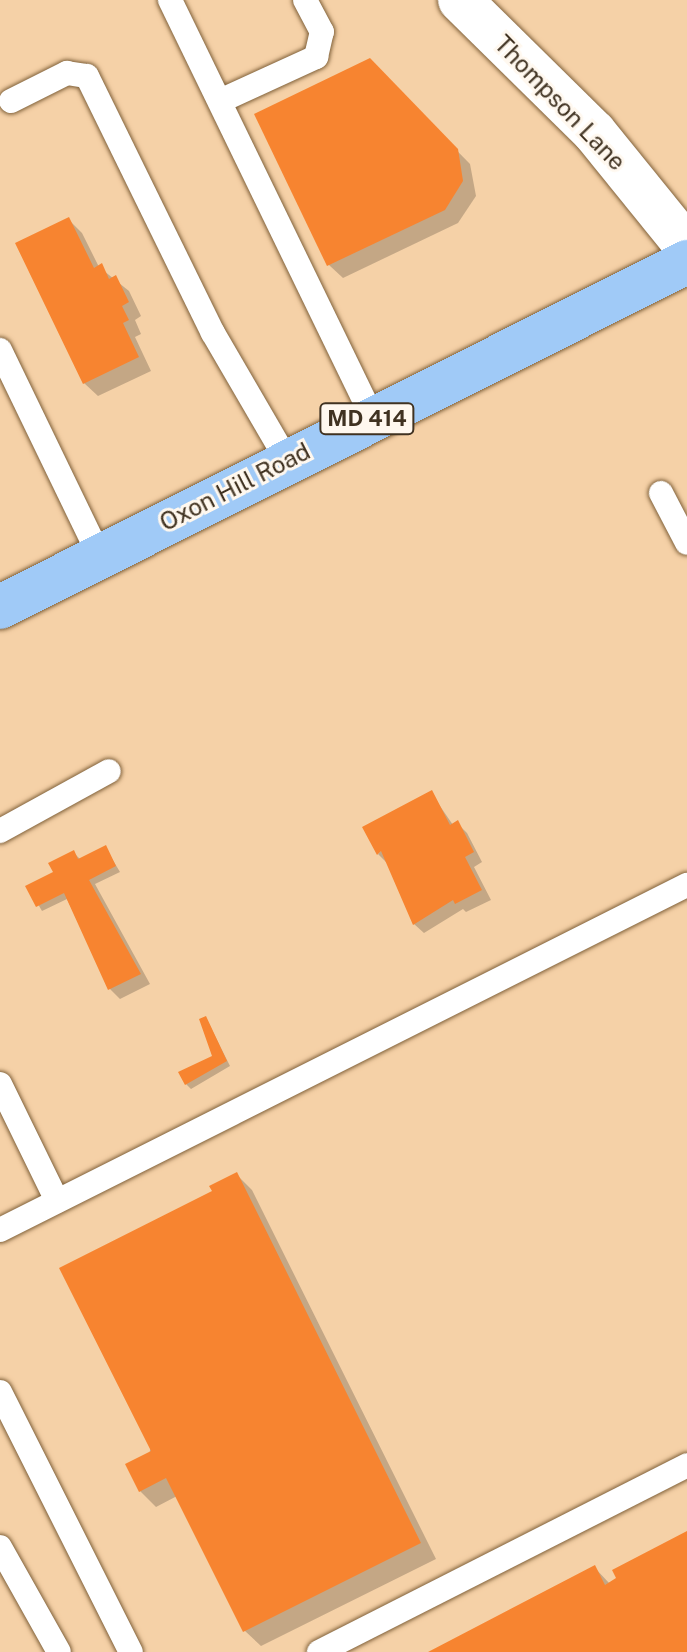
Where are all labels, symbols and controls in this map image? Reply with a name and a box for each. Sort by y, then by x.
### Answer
street label: Thompson Lane [488,30,632,176]
road number: MD 414 [319,401,415,437]
street label: Oxon Hill Road [155,437,315,537]

